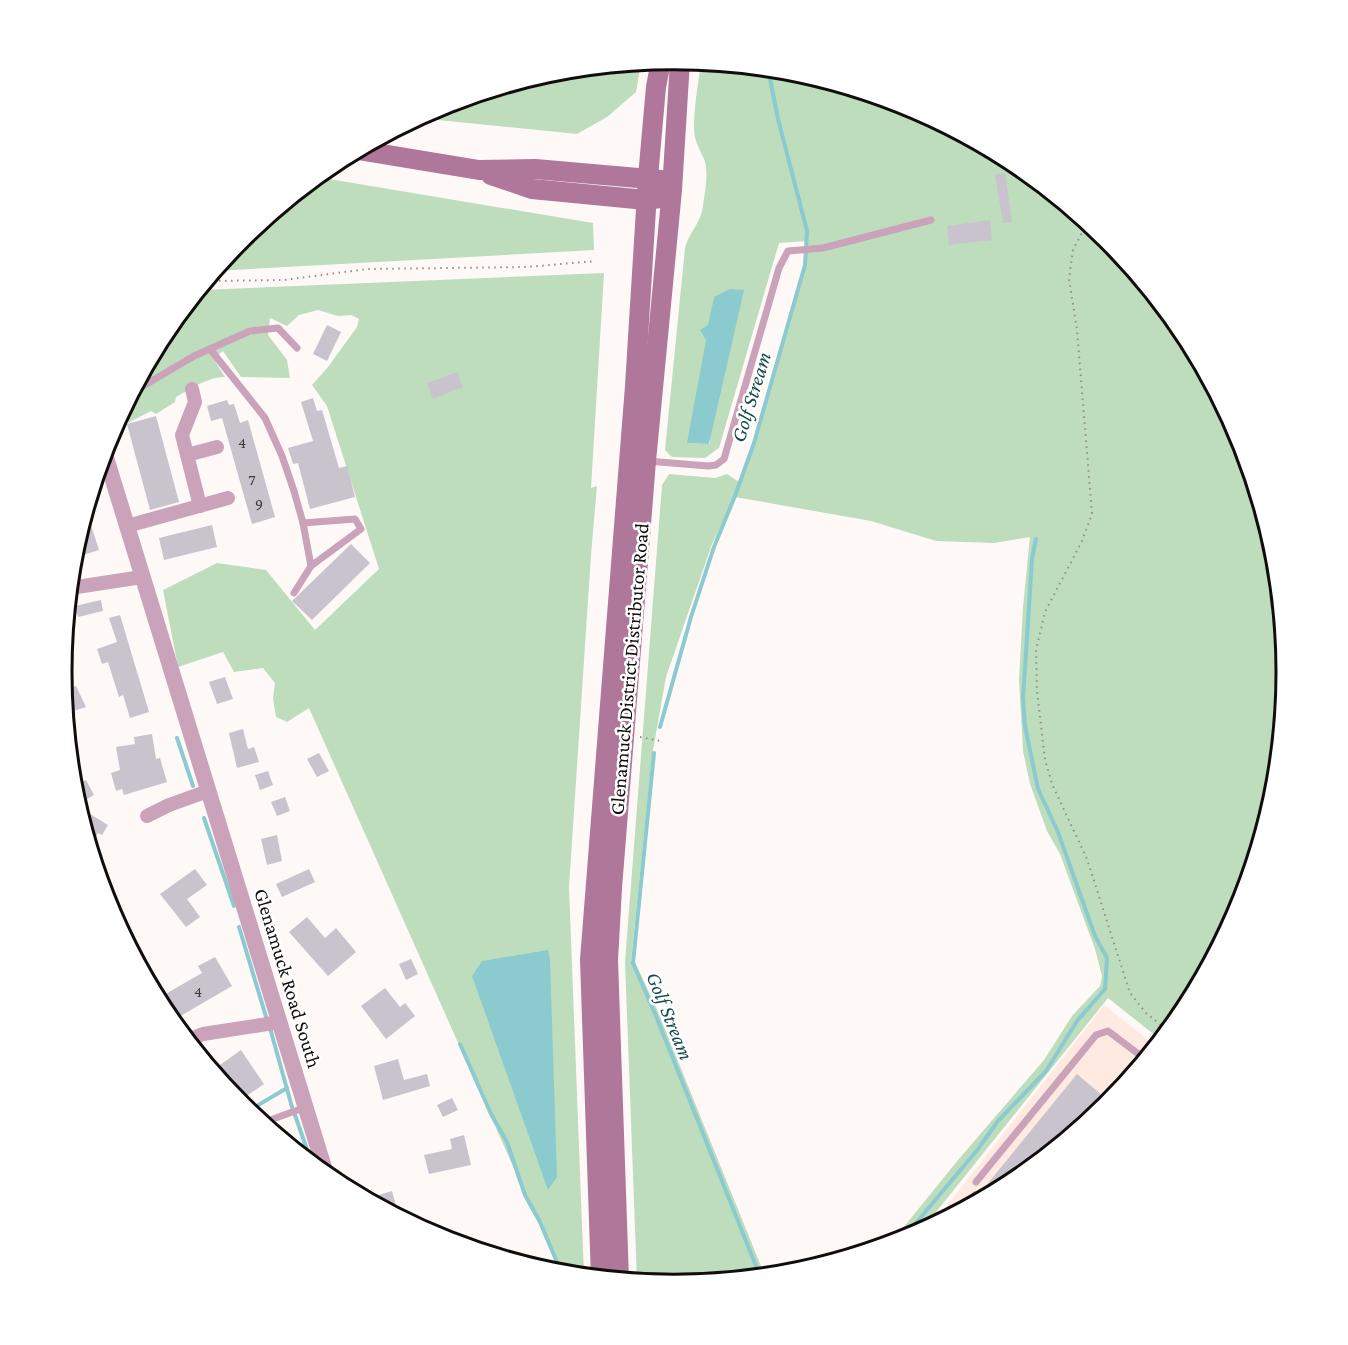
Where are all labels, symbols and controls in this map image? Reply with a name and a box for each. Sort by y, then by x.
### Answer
water label: Golf Stream [726,349,776,445]
house number: 4 [238,434,246,451]
house number: 7 [248,471,256,488]
house number: 9 [255,495,263,512]
street label: Glenamuck District Distributor Road [605,522,653,816]
street label: Glenamuck Road South [250,886,326,1071]
water label: Golf Stream [641,968,699,1064]
house number: 4 [194,983,202,1000]

